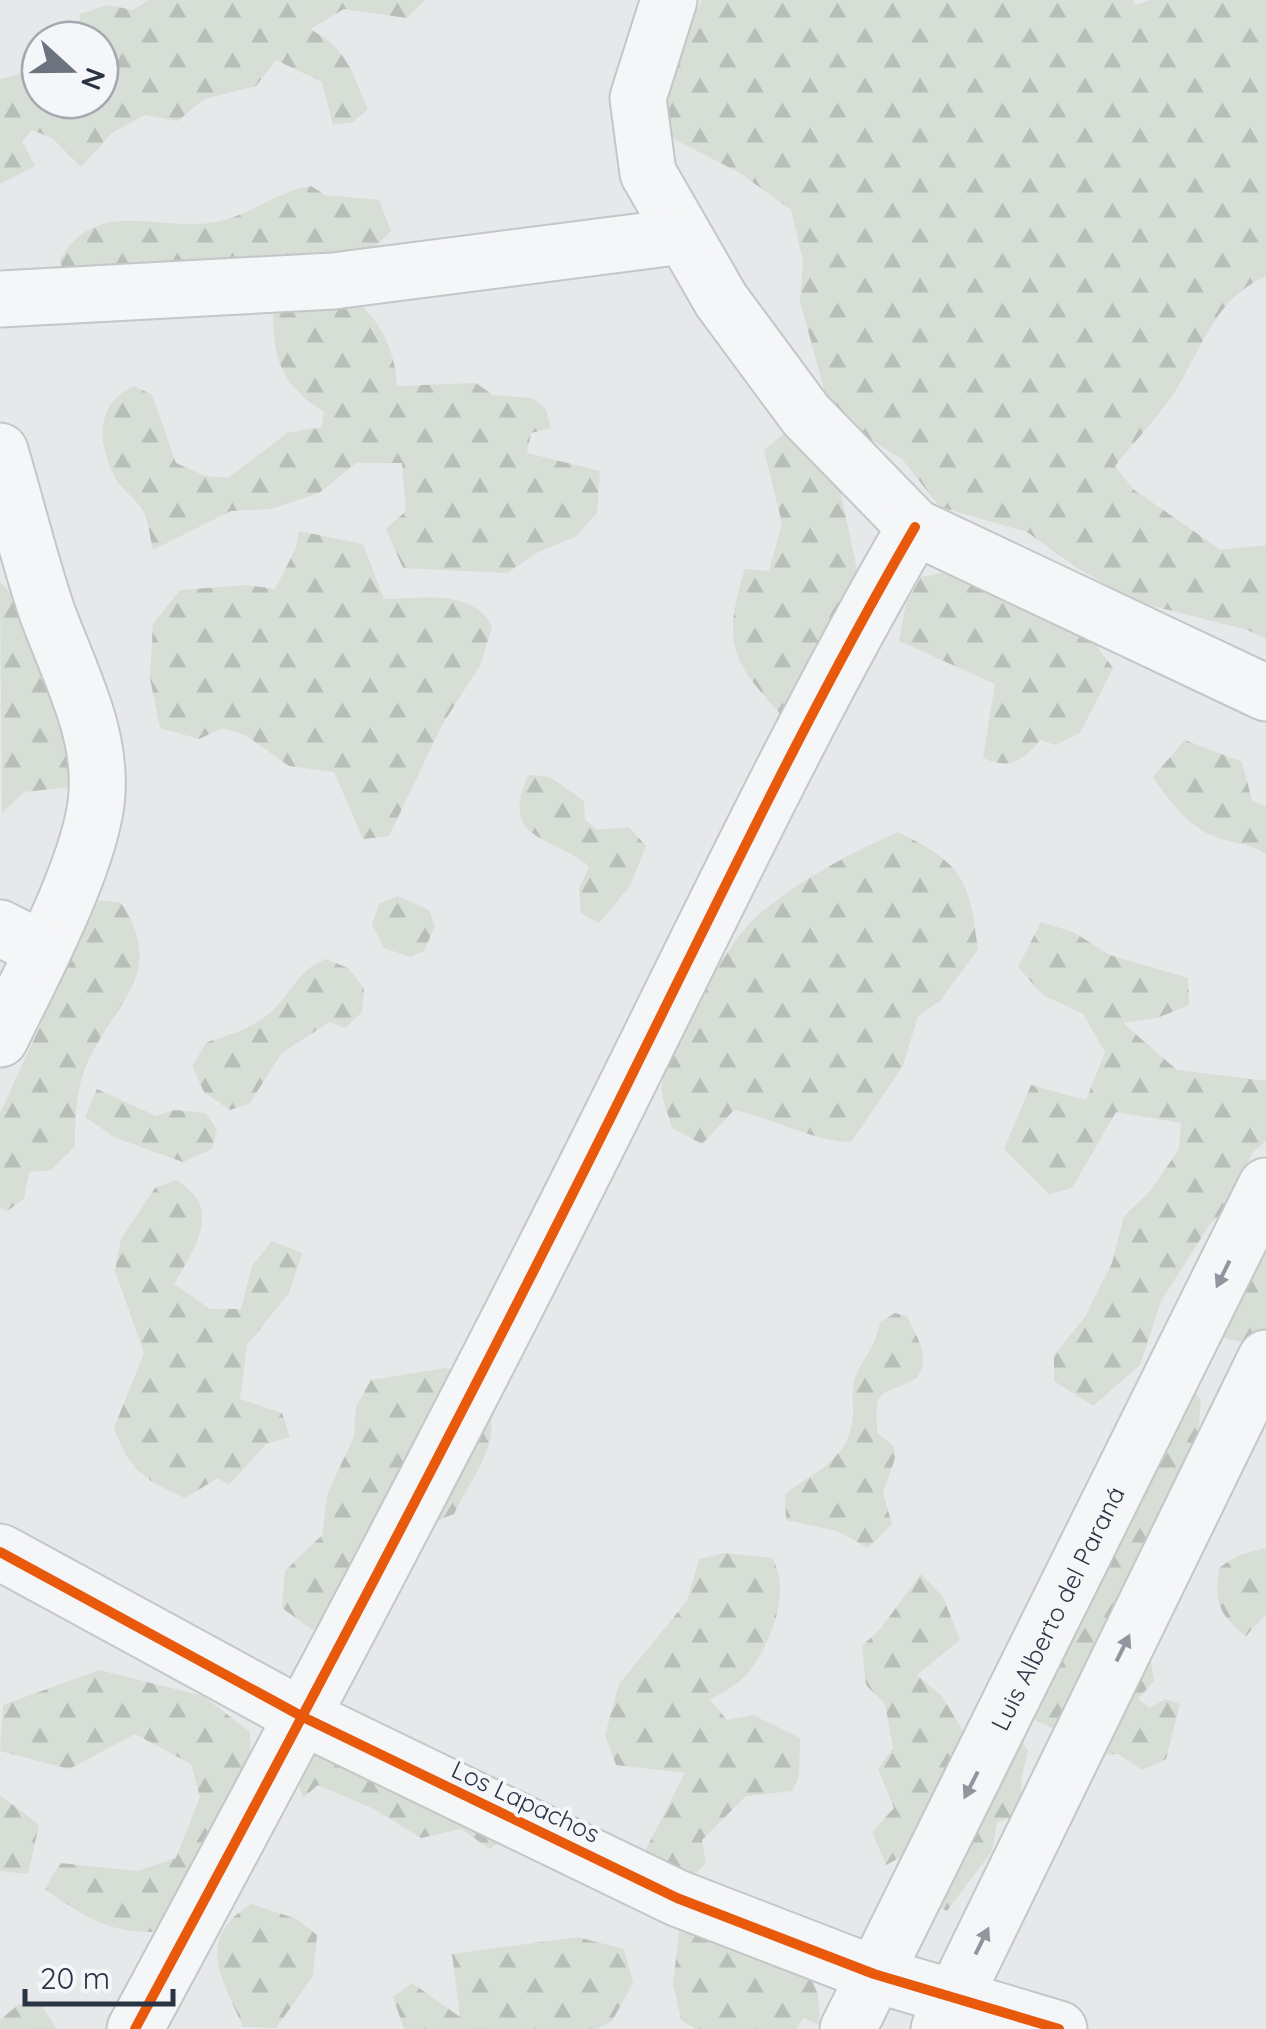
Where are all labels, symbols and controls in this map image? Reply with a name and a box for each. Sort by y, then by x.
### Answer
north arrow [20,20,120,120]
text: N [74,63,114,95]
one-way arrow [1215,1259,1232,1288]
street label: Luis Alberto del Paraná [983,1481,1130,1735]
one-way arrow [1114,1634,1131,1663]
street label: Los Lapachos [447,1753,605,1849]
one-way arrow [963,1770,980,1799]
one-way arrow [973,1926,990,1955]
scale bar [25,1944,172,2006]
text: 20 m [40,1959,110,1997]

